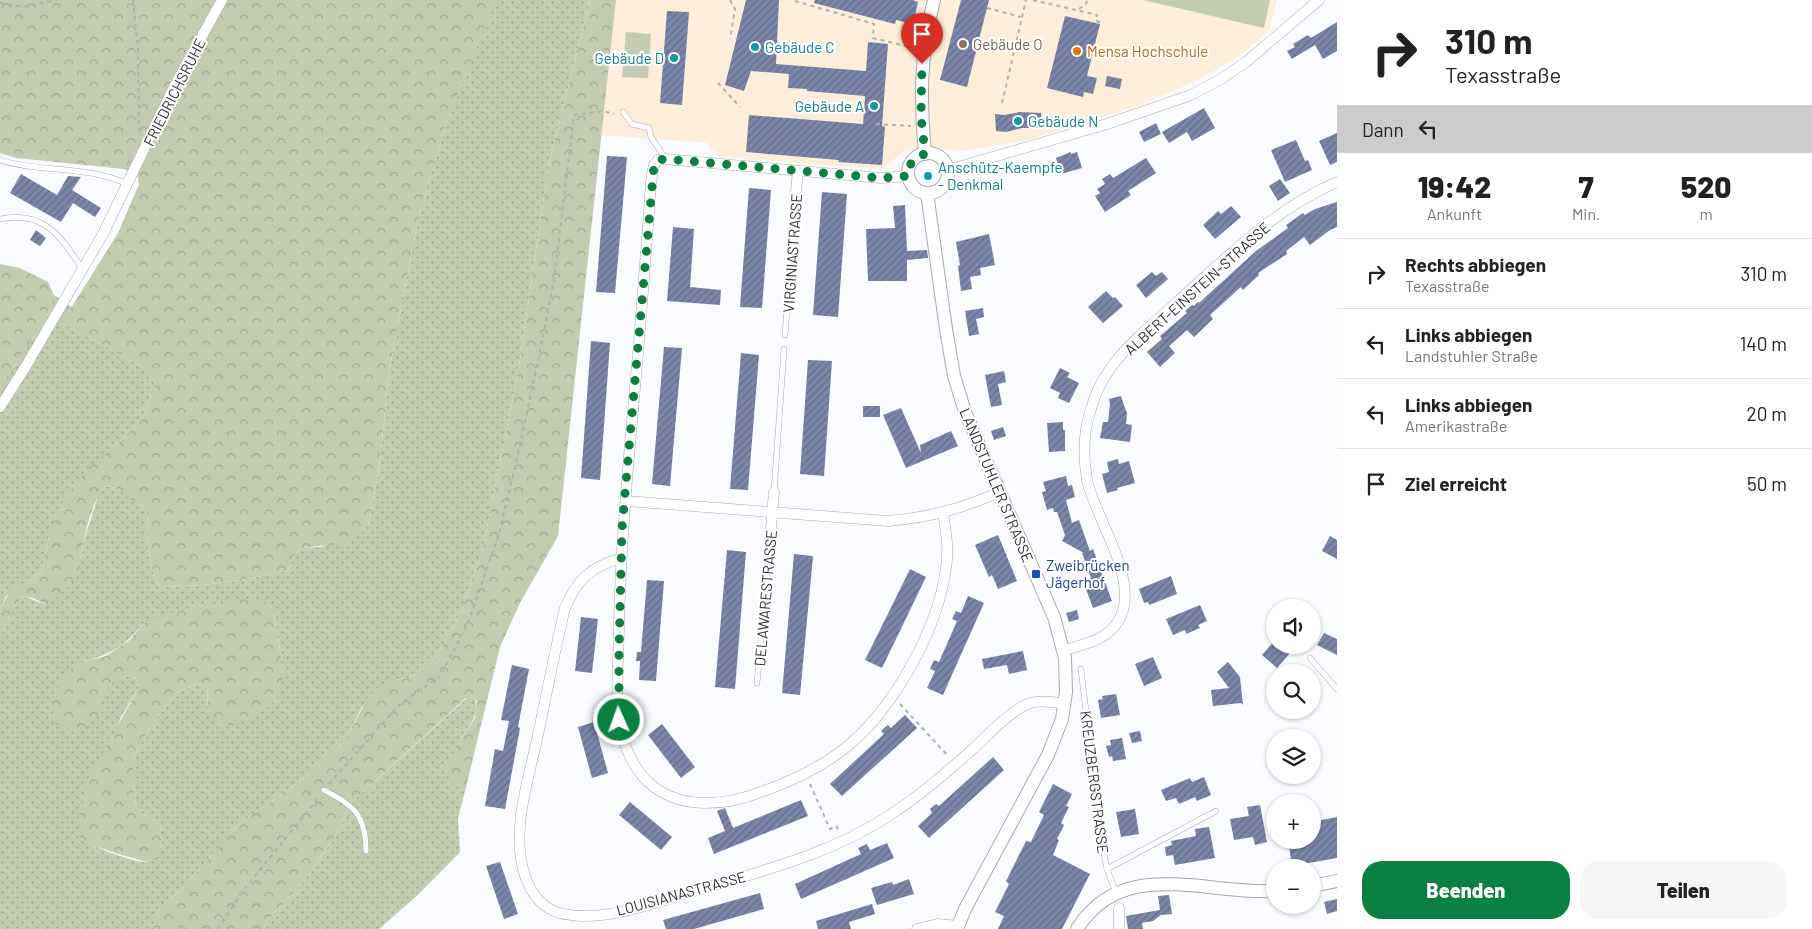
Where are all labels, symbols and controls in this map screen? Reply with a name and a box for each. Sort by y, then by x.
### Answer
pin [901,13,943,64]
text: 310 m [1445,19,1532,61]
icon: arrive [908,20,936,48]
icon: right [1362,20,1427,85]
street label: FRIEDRICHSRUHE [139,35,209,149]
place label: Gebäude O [973,35,1043,53]
place label: Gebäude C [765,38,834,56]
marker: Gebäude O [957,38,969,50]
marker: Gebäude C [749,41,761,53]
place label: Mensa Hochschule [1087,42,1208,60]
marker: Mensa Hochschule [1071,45,1083,57]
place label: Gebäude D [594,49,664,67]
marker: Gebäude D [668,52,680,64]
text: Texasstraße [1445,61,1561,87]
place label: Gebäude A [795,97,864,115]
marker: Gebäude A [868,100,880,112]
place label: Gebäude N [1028,112,1098,130]
marker: Gebäude N [1012,115,1024,127]
icon: left [1414,115,1442,143]
text: Dann [1362,118,1404,141]
place label: Anschütz-Kaempfe - Denkmal [938,158,1063,193]
text: 19:42 [1418,168,1491,204]
text: 7 [1578,168,1594,204]
text: 520 [1681,168,1731,204]
marker: Anschütz-Kaempfe - Denkmal [922,170,934,182]
street label: VIRGINIASTRASSE [779,193,805,313]
text: Ankunft [1427,204,1482,223]
text: Min. [1572,204,1600,223]
text: m [1699,204,1713,223]
street label: ALBERT-EINSTEIN-STRASSE [1121,218,1273,358]
text: Rechts abbiegen [1405,253,1546,276]
icon: right [1362,260,1390,288]
text: 310 m [1740,262,1787,285]
text: Texasstraße [1405,276,1489,295]
text: Links abbiegen [1405,323,1532,346]
icon: left [1362,330,1390,358]
text: 140 m [1740,332,1787,355]
text: Landstuhler Straße [1405,346,1538,365]
text: Links abbiegen [1405,393,1532,416]
icon: left [1362,400,1390,428]
text: 20 m [1747,402,1787,425]
street label: LANDSTUHLER STRASSE [956,405,1038,565]
text: Amerikastraße [1405,416,1507,435]
icon: arrive [1362,470,1390,498]
text: Ziel erreicht [1405,472,1507,495]
text: 50 m [1747,472,1787,495]
street label: DELAWARESTRASSE [750,529,780,667]
place label: Zweibrücken Jägerhof [1046,556,1129,591]
marker: Zweibrücken Jägerhof [1030,568,1042,580]
map controls [1266,599,1321,914]
button: sound [1266,599,1321,654]
button: search [1266,664,1321,719]
position arrow [592,693,644,745]
street label: KREUZBERGSTRASSE [1077,709,1113,855]
button: layers [1266,729,1321,784]
button: + [1266,794,1321,849]
button: − [1266,859,1321,914]
button: Beenden [1362,861,1570,919]
button: Teilen [1580,861,1787,919]
street label: LOUISIANASTRASSE [614,867,748,919]

